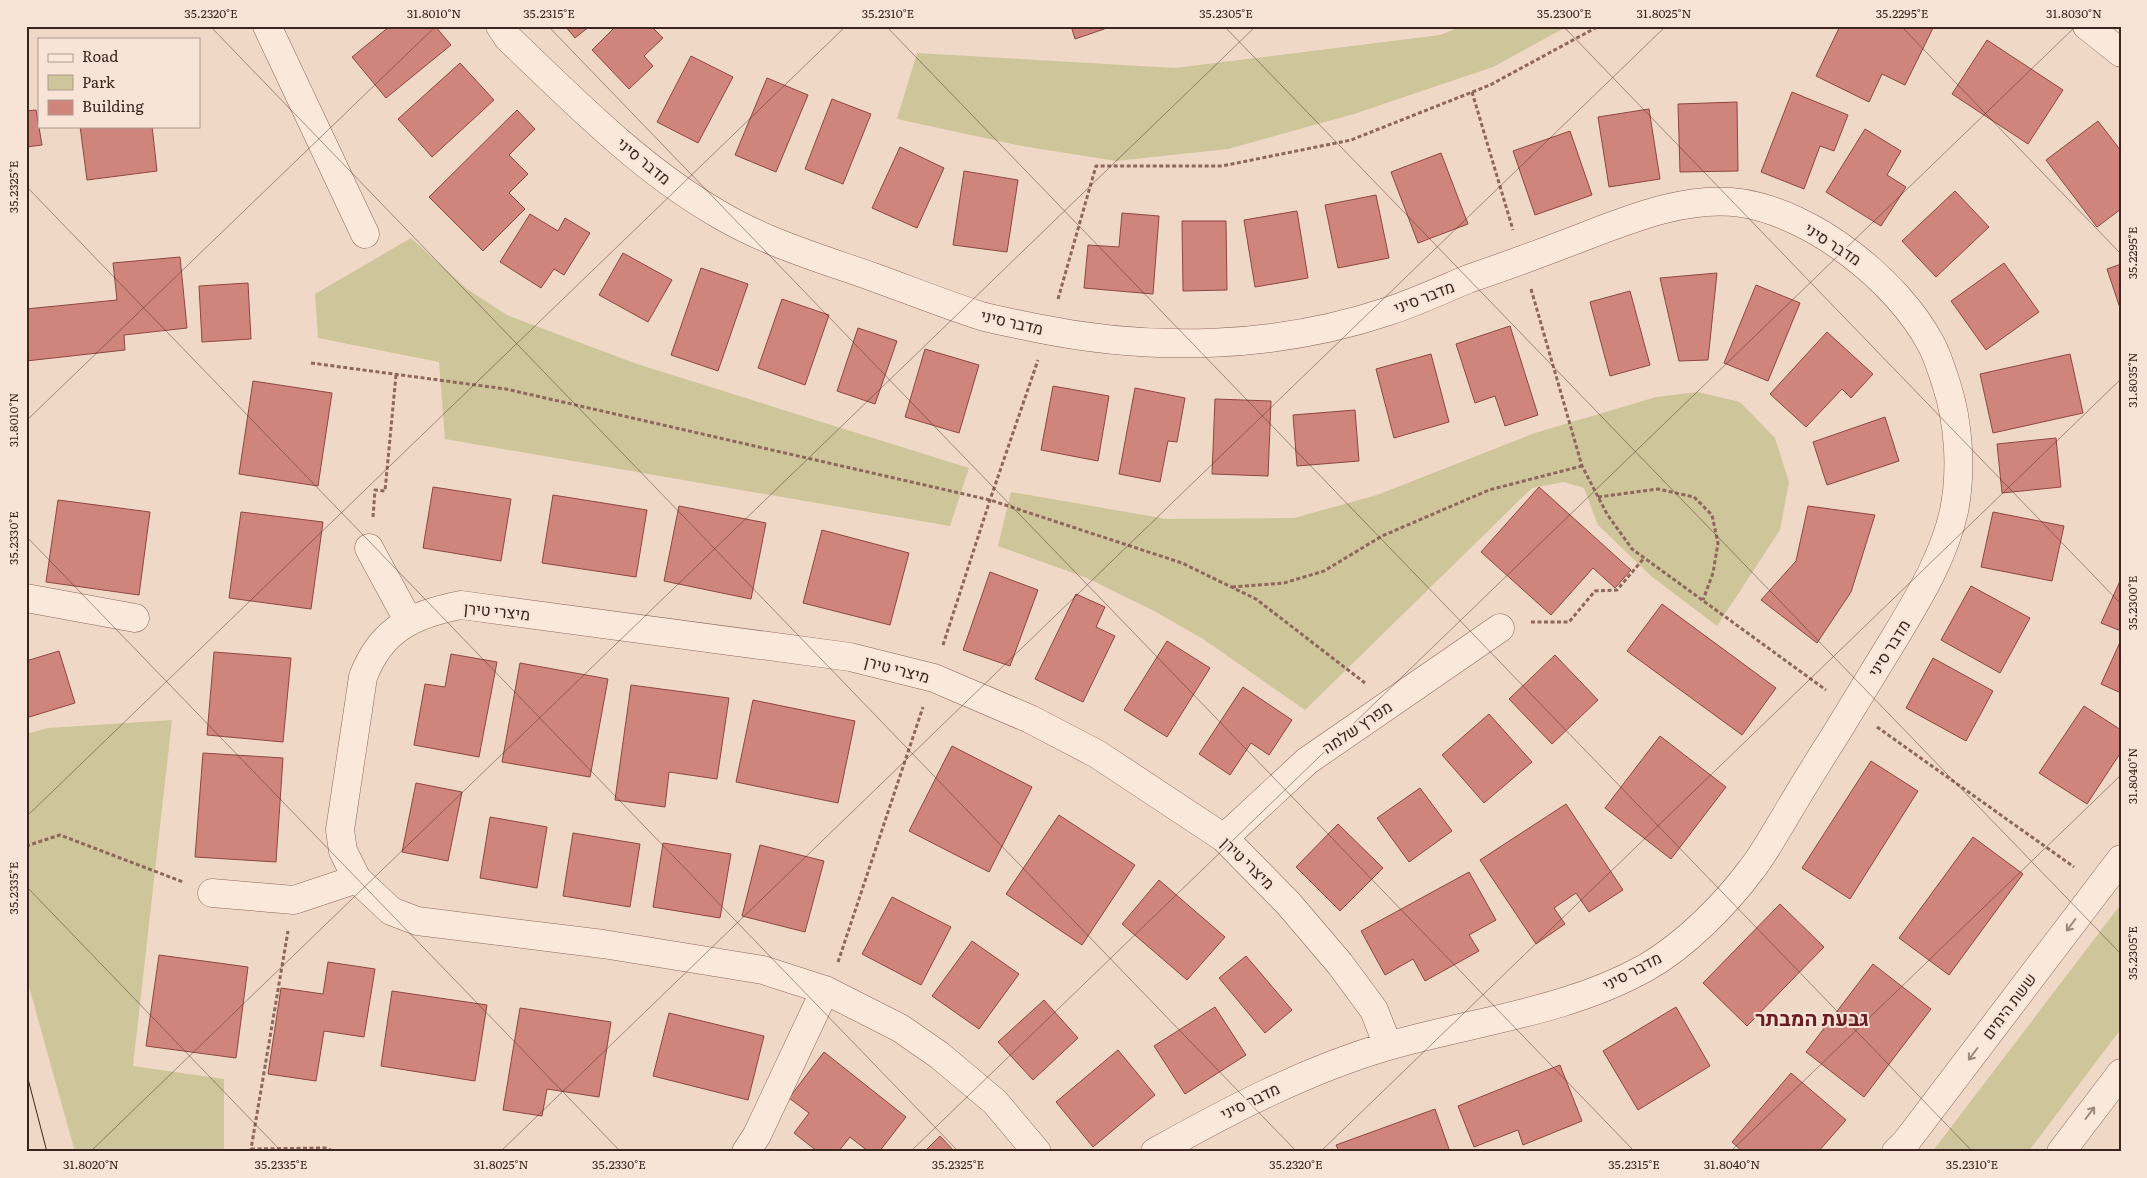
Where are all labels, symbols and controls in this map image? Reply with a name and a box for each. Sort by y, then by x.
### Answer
text: 35.2320°E [184,4,238,22]
text: 31.8010°N [407,4,461,22]
text: 35.2315°E [523,4,575,22]
text: 35.2310°E [862,4,915,22]
text: 35.2305°E [1199,4,1253,22]
text: 35.2300°E [1537,4,1592,22]
text: 31.8025°N [1637,4,1691,22]
text: 35.2295°E [1876,4,1929,22]
text: 31.8030°N [2046,4,2102,22]
legend [38,38,200,128]
text: Road [82,44,118,67]
text: Park [82,70,116,93]
text: Building [82,94,144,117]
street label: מדבר סיני [612,131,677,190]
text: 35.2325°E [4,160,22,213]
street label: מדבר סיני [1800,216,1867,271]
text: 35.2295°E [2123,226,2141,279]
street label: מדבר סיני [1390,273,1458,319]
street label: מדבר סיני [979,302,1046,340]
text: 31.8035°N [2123,352,2141,408]
text: 31.8010°N [4,393,22,447]
text: 35.2330°E [4,511,22,565]
text: 35.2300°E [2123,575,2141,630]
street label: מיצרי טירן [463,595,532,625]
street label: מדבר סיני [1861,614,1915,681]
street label: מיצרי טירן [862,648,933,688]
street label: מפרץ שלמה [1316,694,1396,759]
text: 31.8040°N [2123,748,2141,804]
street label: מיצרי טירן [1216,830,1281,894]
text: 35.2335°E [4,861,22,914]
one-way arrow [2066,918,2076,932]
text: 35.2305°E [2123,926,2141,980]
street label: מדבר סיני [1598,945,1665,996]
street label: ששת הימים [1975,967,2041,1044]
district label: גבעת המבתר [1755,1001,1869,1032]
one-way arrow [1967,1048,1978,1061]
street label: מדבר סיני [1216,1075,1283,1125]
one-way arrow [2085,1106,2095,1120]
text: 31.8020°N [63,1155,119,1173]
text: 35.2335°E [255,1155,308,1173]
text: 31.8025°N [474,1155,528,1173]
text: 35.2330°E [592,1155,646,1173]
text: 35.2325°E [932,1155,985,1173]
text: 35.2320°E [1269,1155,1323,1173]
text: 35.2315°E [1608,1155,1660,1173]
text: 31.8040°N [1704,1155,1760,1173]
text: 35.2310°E [1946,1155,1999,1173]

